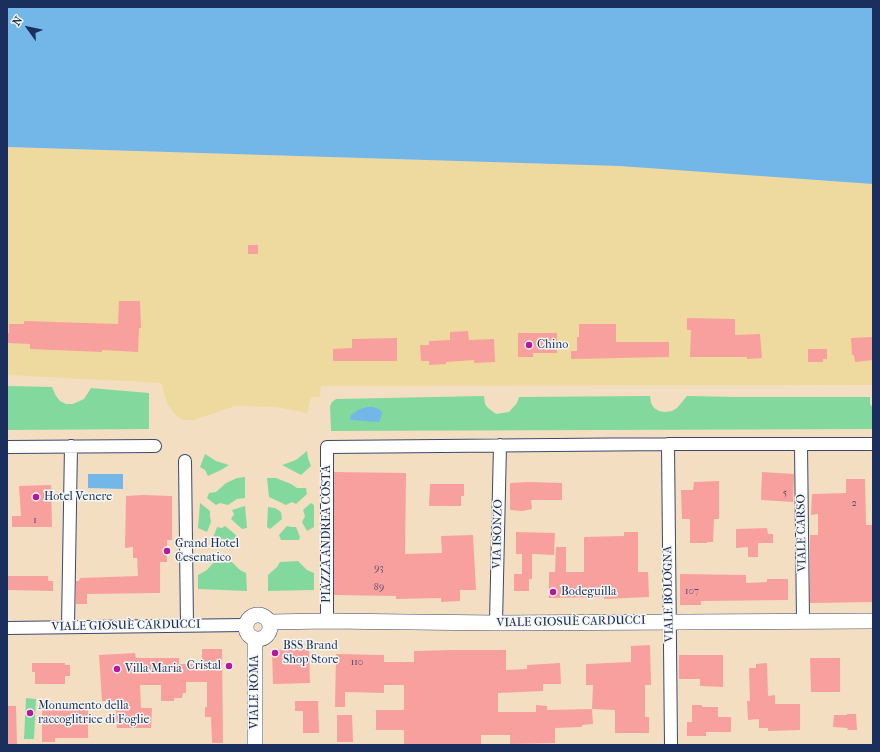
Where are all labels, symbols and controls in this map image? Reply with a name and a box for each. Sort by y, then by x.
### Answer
north arrow [8,8,48,48]
text: N [10,14,25,28]
place label: Chino [537,338,568,352]
marker: Chino [524,340,534,350]
street label: PIAZZA ANDREA COSTA [320,465,334,603]
house number: 5 [783,488,787,500]
place label: Hotel Venere [44,490,112,504]
marker: Hotel Venere [31,492,41,502]
street label: VIALE CARSO [794,494,810,572]
house number: 2 [851,498,857,510]
street label: VIA ISONZO [490,499,506,569]
house number: 1 [33,515,37,527]
place label: Grand Hotel Cesenatico [175,537,239,565]
marker: Grand Hotel Cesenatico [162,546,172,556]
street label: VIALE BOLOGNA [661,546,677,642]
house number: 93 [374,563,384,575]
house number: 89 [374,582,384,594]
place label: Bodeguilla [561,585,617,599]
house number: 107 [685,586,699,598]
marker: Bodeguilla [548,587,558,597]
street label: VIALE GIOSUÈ CARDUCCI [496,614,646,630]
street label: VIALE GIOSUÈ CARDUCCI [51,618,201,634]
place label: BSS Brand Shop Store [283,639,338,667]
marker: BSS Brand Shop Store [270,648,280,658]
street label: VIALE ROMA [248,655,262,729]
house number: 110 [351,657,363,669]
place label: Cristal [187,659,221,673]
marker: Cristal [224,661,234,671]
place label: Villa Maria [125,662,182,676]
marker: Villa Maria [112,664,122,674]
place label: Monumento della raccoglitrice di Foglie [38,699,149,727]
marker: Monumento della raccoglitrice di Foglie [25,708,35,718]

